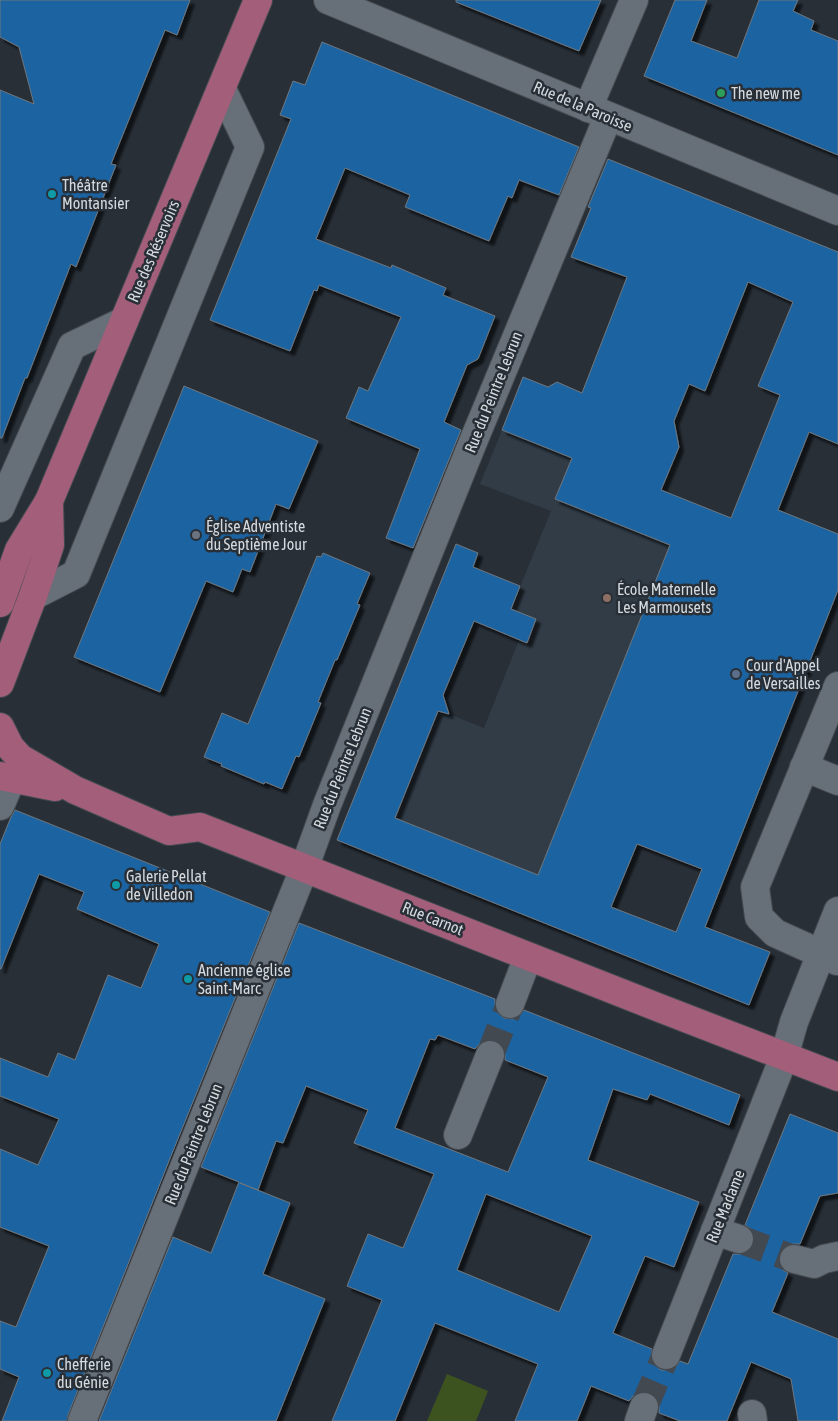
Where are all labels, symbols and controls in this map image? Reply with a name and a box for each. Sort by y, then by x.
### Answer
street label: Rue de la Paroisse [531,77,635,135]
place label: The new me [731,84,800,102]
marker: The new me [715,87,727,99]
place label: Théâtre Montansier [62,176,129,212]
marker: Théâtre Montansier [46,188,58,200]
street label: Rue des Réservoirs [123,197,183,305]
street label: Rue du Peintre Lebrun [460,329,526,455]
place label: Église Adventiste du Septième Jour [206,517,307,554]
marker: Église Adventiste du Septième Jour [190,529,202,541]
place label: École Maternelle Les Marmousets [617,580,716,616]
marker: École Maternelle Les Marmousets [601,592,613,604]
place label: Cour d'Appel de Versailles [746,656,821,692]
marker: Cour d'Appel de Versailles [730,668,742,680]
street label: Rue du Peintre Lebrun [309,705,375,831]
place label: Galerie Pellat de Villedon [126,867,207,903]
marker: Galerie Pellat de Villedon [110,879,122,891]
street label: Rue Carnot [400,898,467,939]
place label: Ancienne église Saint-Marc [198,961,290,997]
marker: Ancienne église Saint-Marc [182,973,194,985]
street label: Rue du Peintre Lebrun [160,1081,226,1207]
street label: Rue Madame [702,1167,748,1245]
place label: Chefferie du Génie [57,1355,111,1391]
marker: Chefferie du Génie [41,1367,53,1379]

